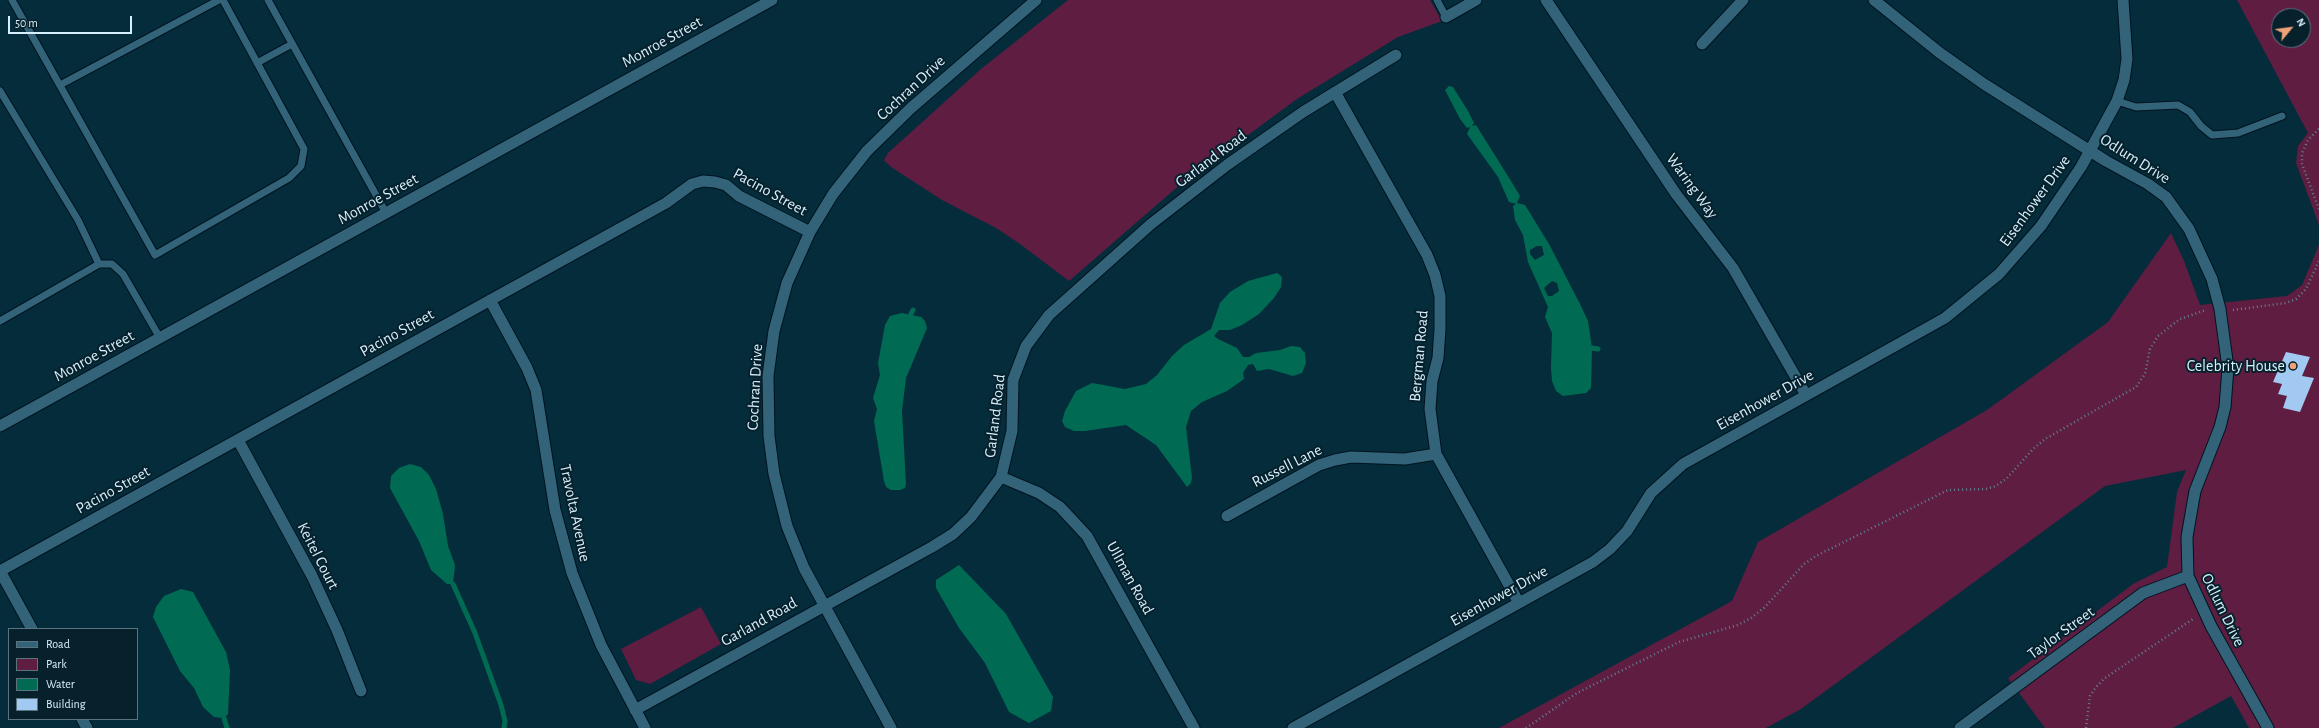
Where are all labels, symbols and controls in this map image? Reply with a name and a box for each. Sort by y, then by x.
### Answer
scale bar [10,8,134,34]
north arrow [2271,8,2311,48]
street label: Monroe Street [619,12,705,72]
text: N [2294,16,2308,28]
text: 50 m [15,17,38,29]
street label: Cochran Drive [873,51,949,125]
street label: Garland Road [1172,126,1250,192]
street label: Odlum Drive [2096,130,2174,188]
street label: Waring Way [1662,150,1722,222]
street label: Eisenhower Drive [1995,152,2075,250]
street label: Pacino Street [730,164,810,220]
street label: Monroe Street [335,169,421,229]
street label: Pacino Street [357,305,437,361]
street label: Bergman Road [1405,310,1433,402]
street label: Monroe Street [51,326,137,386]
street label: Cochran Drive [743,343,767,431]
place label: Celebrity House [2187,356,2285,376]
marker: Celebrity House [2288,361,2298,371]
street label: Eisenhower Drive [1713,365,1817,435]
street label: Garland Road [980,373,1010,459]
street label: Russell Lane [1249,440,1325,492]
street label: Pacino Street [73,462,153,518]
street label: Travolta Avenue [555,463,595,563]
street label: Keitel Court [293,519,343,593]
street label: Ullman Road [1102,538,1158,618]
street label: Eisenhower Drive [1447,561,1551,631]
street label: Odlum Drive [2197,570,2249,650]
street label: Garland Road [718,593,800,651]
street label: Taylor Street [2024,602,2098,664]
legend [8,628,138,720]
text: Road [46,638,70,650]
text: Park [46,658,67,670]
text: Water [46,678,75,690]
text: Building [46,698,86,710]

